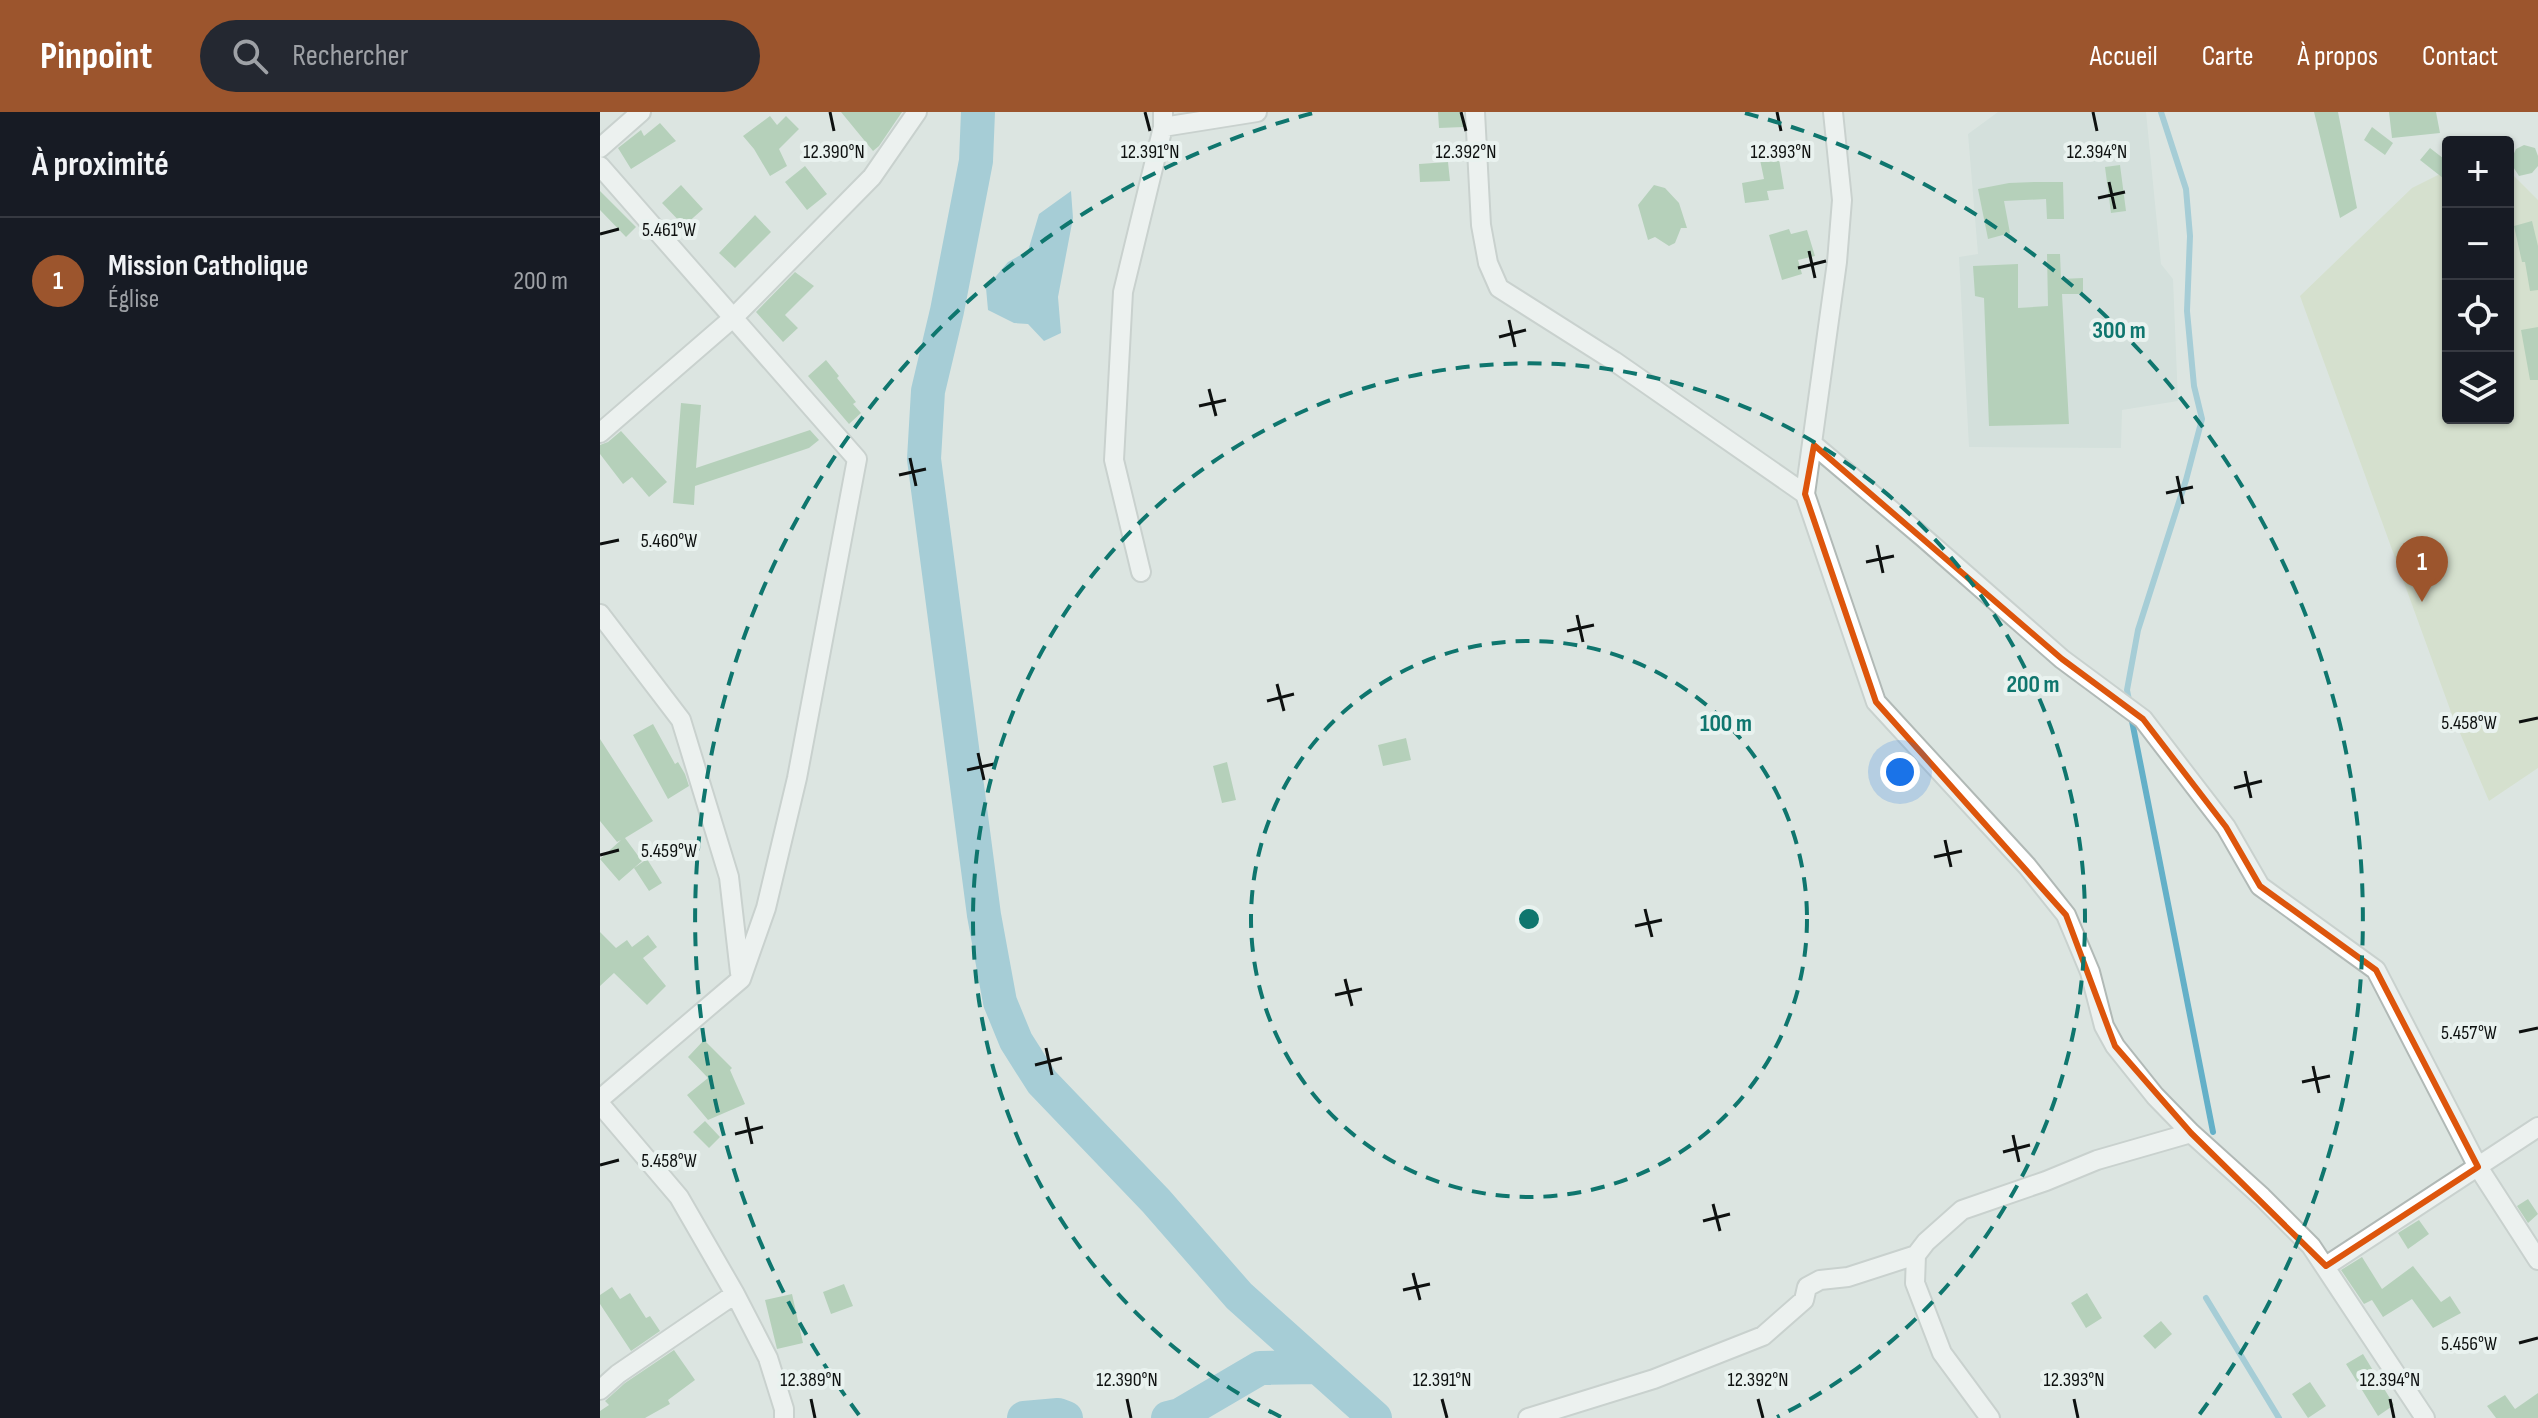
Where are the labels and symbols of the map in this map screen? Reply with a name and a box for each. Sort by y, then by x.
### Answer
text: 12.390°N [803,140,865,164]
text: 12.391°N [1121,140,1179,164]
text: 12.392°N [1436,140,1496,164]
text: 12.393°N [1750,140,1812,164]
text: 12.394°N [2067,140,2127,164]
text: 5.461°W [642,218,696,242]
text: 300 m [2092,316,2146,345]
text: 5.460°W [641,529,697,553]
pin: 1 [2396,536,2448,602]
text: 200 m [2006,670,2060,699]
text: 100 m [1700,709,1752,738]
text: 5.458°W [2441,711,2497,735]
your location [1880,752,1920,792]
text: 5.459°W [641,839,697,863]
centre of rings [1515,905,1543,933]
text: 5.457°W [2441,1021,2497,1045]
text: 5.458°W [641,1149,697,1173]
text: 5.456°W [2441,1332,2497,1356]
text: 12.389°N [780,1368,842,1392]
text: 12.390°N [1096,1368,1158,1392]
text: 12.391°N [1413,1368,1471,1392]
text: 12.392°N [1728,1368,1788,1392]
text: 12.393°N [2043,1368,2105,1392]
text: 12.394°N [2360,1368,2420,1392]

